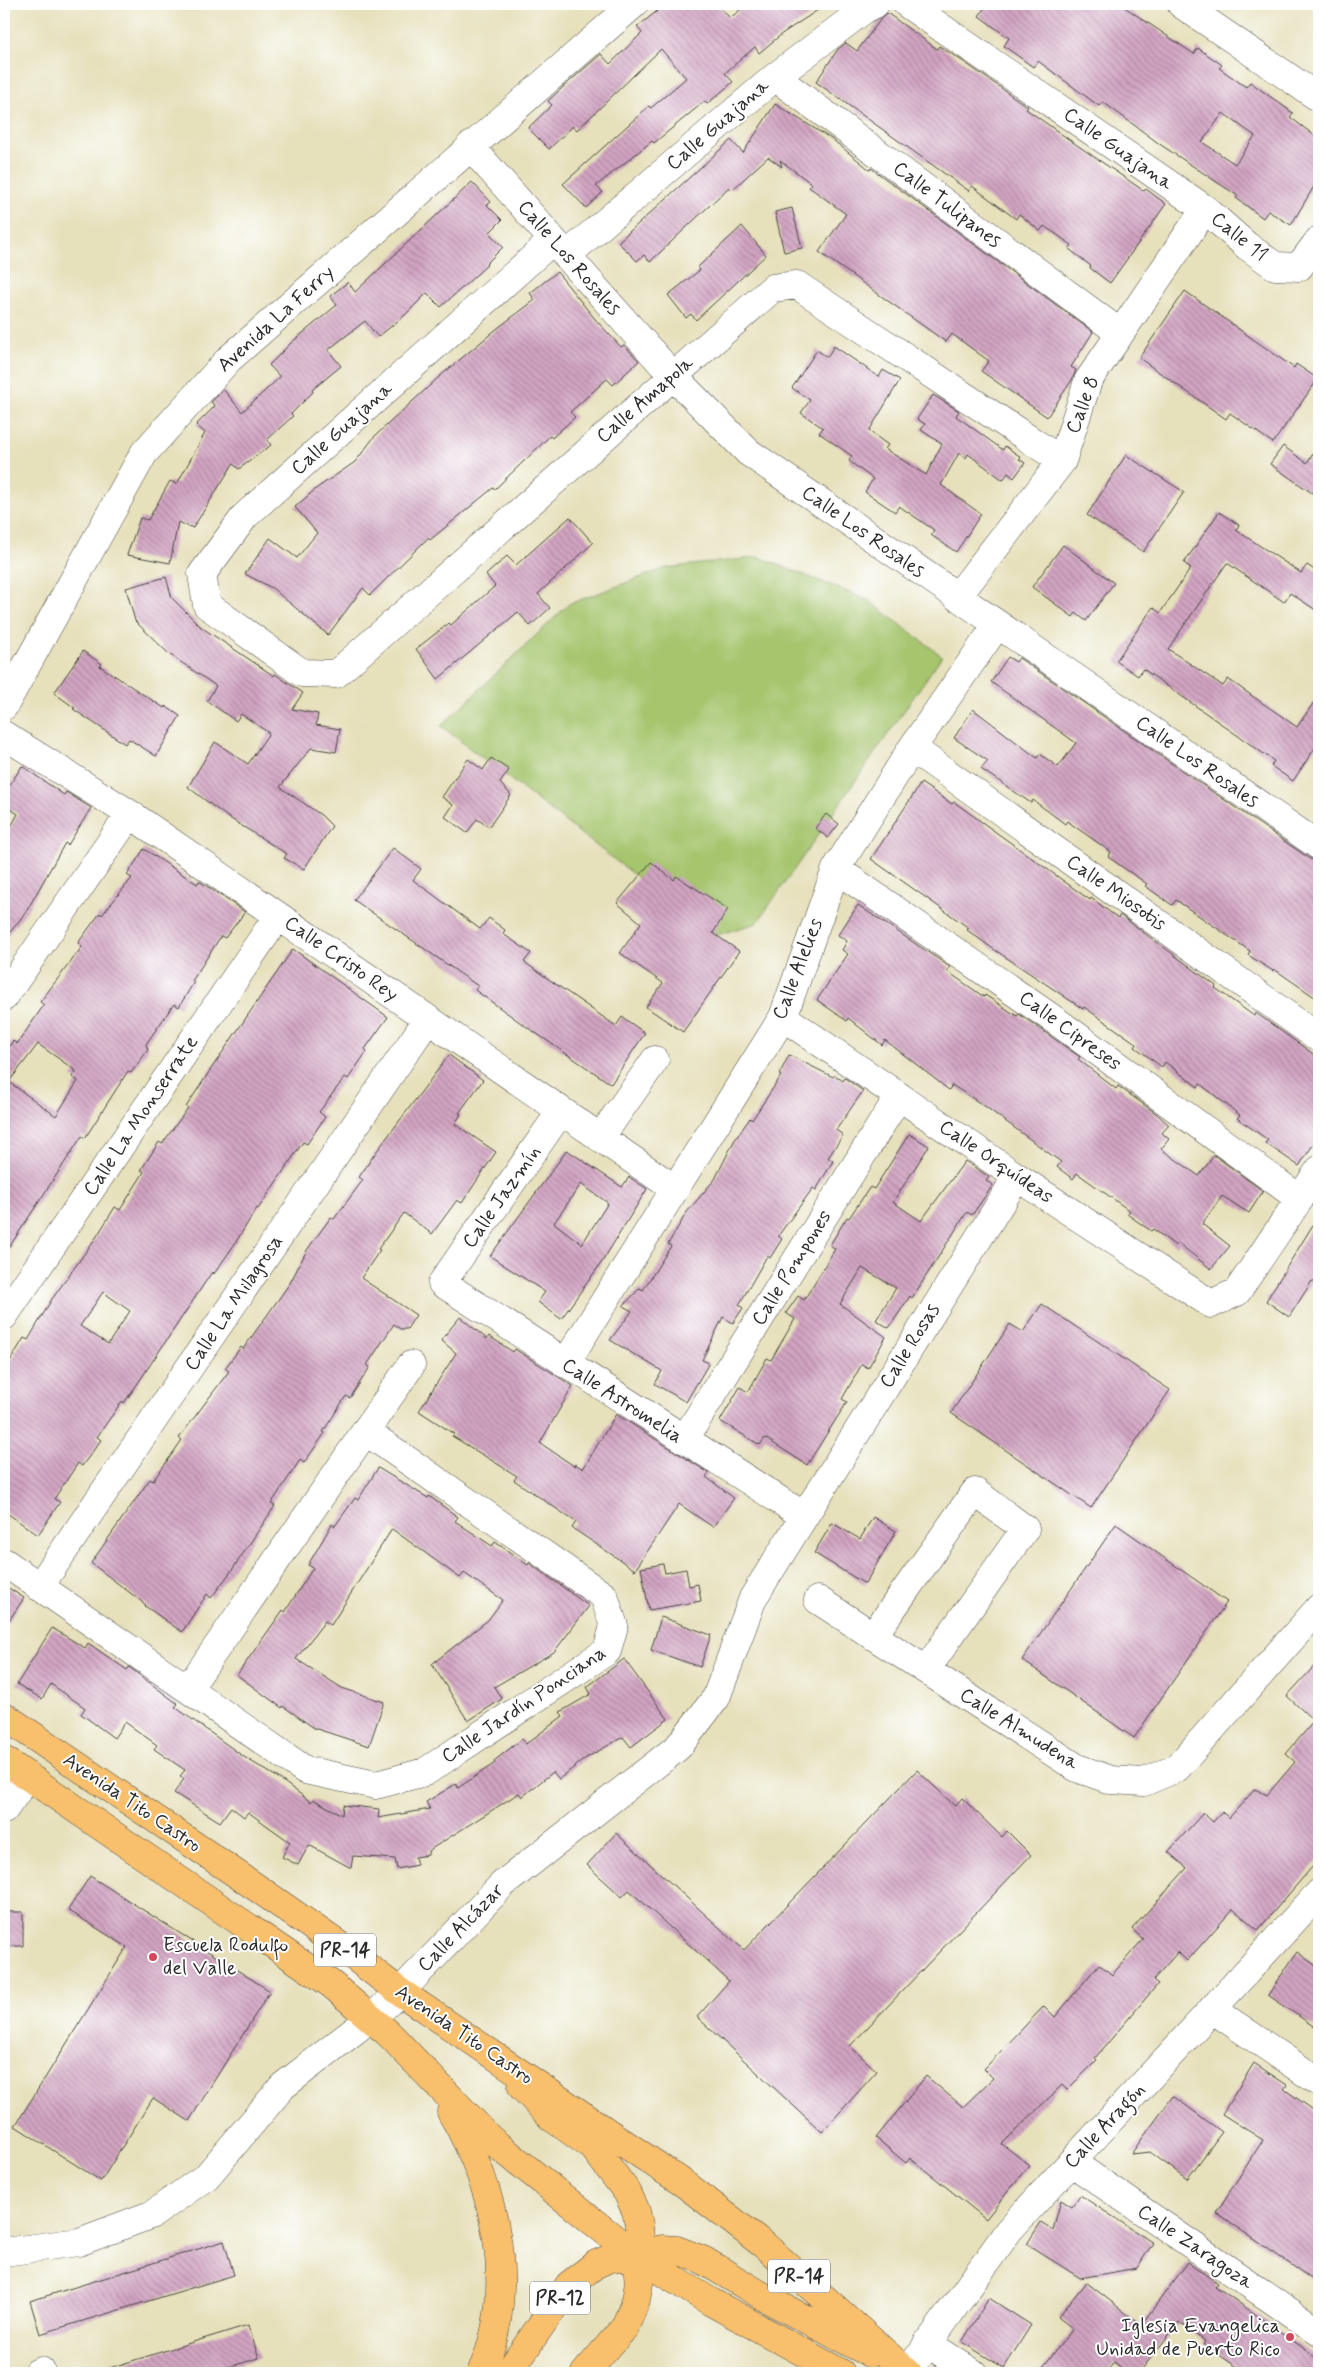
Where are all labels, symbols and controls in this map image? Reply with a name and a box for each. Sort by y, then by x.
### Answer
street label: Calle Guajana [661,72,776,177]
street label: Calle Guajana [1058,101,1179,197]
street label: Calle Tulipanes [887,155,1007,255]
street label: Calle Los Rosales [511,194,627,322]
street label: Calle 11 [1205,206,1273,268]
street label: Avenida La Ferry [212,259,340,379]
street label: Calle Amapola [591,350,700,450]
street label: Calle 8 [1060,372,1106,438]
street label: Calle Guajana [285,376,399,482]
street label: Calle Los Rosales [796,479,930,585]
street label: Calle Los Rosales [1130,709,1264,815]
street label: Calle Miosotis [1061,849,1172,938]
street label: Calle Cristo Rey [279,910,403,1008]
street label: Calle Alelies [766,914,830,1024]
street label: Calle Cipreses [1013,985,1127,1077]
street label: Calle La Monserrate [77,1030,205,1202]
street label: Calle Orquídeas [933,1114,1059,1210]
street label: Calle Jazmín [456,1140,548,1254]
street label: Calle Pompones [746,1205,838,1331]
street label: Calle La Milagrosa [178,1230,290,1376]
street label: Calle Rosas [873,1299,947,1393]
street label: Calle Astromelia [556,1352,688,1450]
street label: Calle Jardín Ponciana [436,1640,612,1770]
street label: Calle Almudena [954,1682,1085,1777]
street label: Avenida Tito Castro [58,1747,206,1859]
street label: Calle Alcázar [412,1877,511,1978]
place label: Escuela Rodulfo del Valle [163,1932,289,1982]
road number: PR-14 [314,1934,376,1966]
marker: Escuela Rodulfo del Valle [147,1951,159,1963]
street label: Avenida Tito Castro [390,1979,538,2091]
street label: Calle Aragón [1058,2077,1153,2176]
street label: Calle Zaragoza [1131,2198,1259,2297]
road number: PR-14 [768,2260,830,2292]
road number: PR-12 [530,2282,590,2314]
place label: Iglesia Evangelica Unidad de Puerto Rico [1096,2313,1280,2363]
marker: Iglesia Evangelica Unidad de Puerto Rico [1284,2331,1296,2343]

